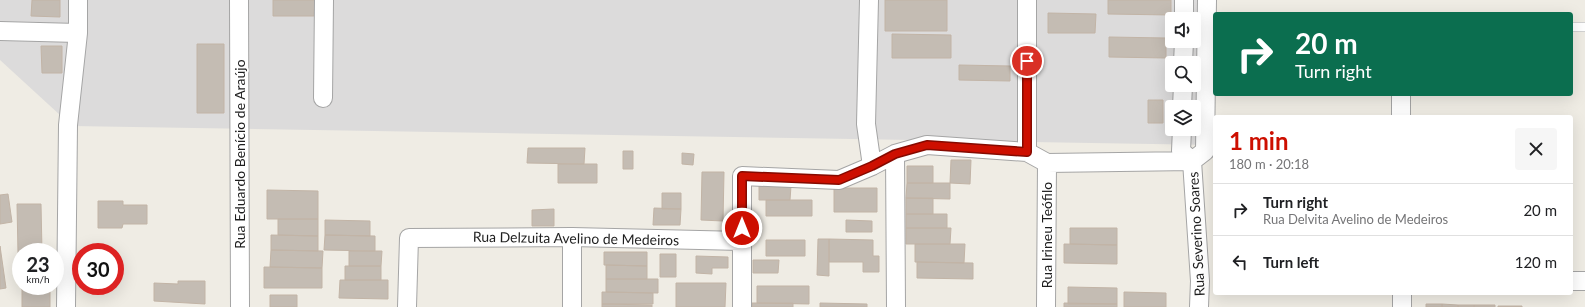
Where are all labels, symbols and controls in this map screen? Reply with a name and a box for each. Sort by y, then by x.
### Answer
map controls [1165,12,1201,136]
button: sound [1165,12,1201,48]
text: 20 m [1295,26,1358,60]
icon: right [1229,28,1281,80]
pin [1010,44,1044,78]
icon: arrive [1016,50,1038,72]
button: search [1165,56,1201,92]
street label: Rua Eduardo Benício de Araújo [231,59,248,249]
text: Turn right [1295,60,1372,82]
button: layers [1165,100,1201,136]
text: 1 min [1229,126,1289,155]
button: close [1515,128,1557,170]
text: 180 m · 20:18 [1229,156,1309,172]
street label: Rua Severino Soares [1184,171,1208,297]
street label: Rua Irineu Teófilo [1038,182,1055,288]
text: Turn right [1263,193,1328,211]
icon: right [1229,199,1251,221]
text: 20 m [1523,201,1557,219]
position arrow [721,207,763,249]
text: Rua Delvita Avelino de Medeiros [1263,211,1448,227]
street label: Rua Delzuita Avelino de Medeiros [473,228,679,248]
speed limit sign: 30 [72,243,124,295]
icon: left [1229,251,1251,273]
text: 23 [26,252,50,276]
text: Turn left [1263,253,1319,271]
text: 120 m [1515,253,1557,271]
text: km/h [26,273,50,285]

